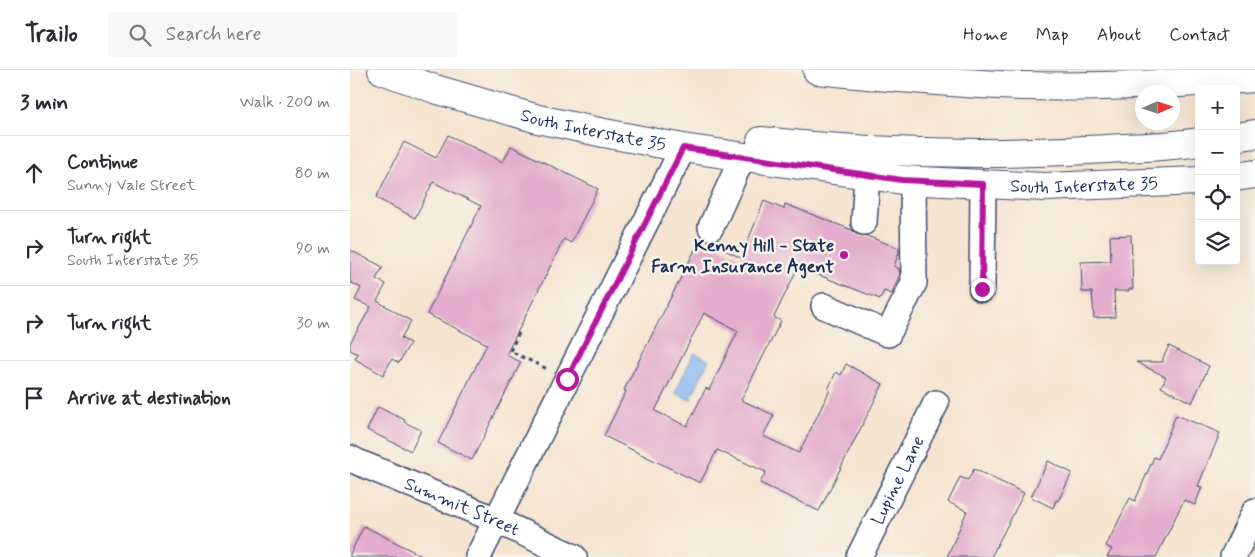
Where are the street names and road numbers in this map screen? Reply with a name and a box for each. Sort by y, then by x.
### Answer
street label: South Interstate 35 [518,104,668,157]
street label: South Interstate 35 [1010,172,1158,200]
street label: Lupine Lane [866,432,931,529]
street label: Summit Street [401,472,523,542]

